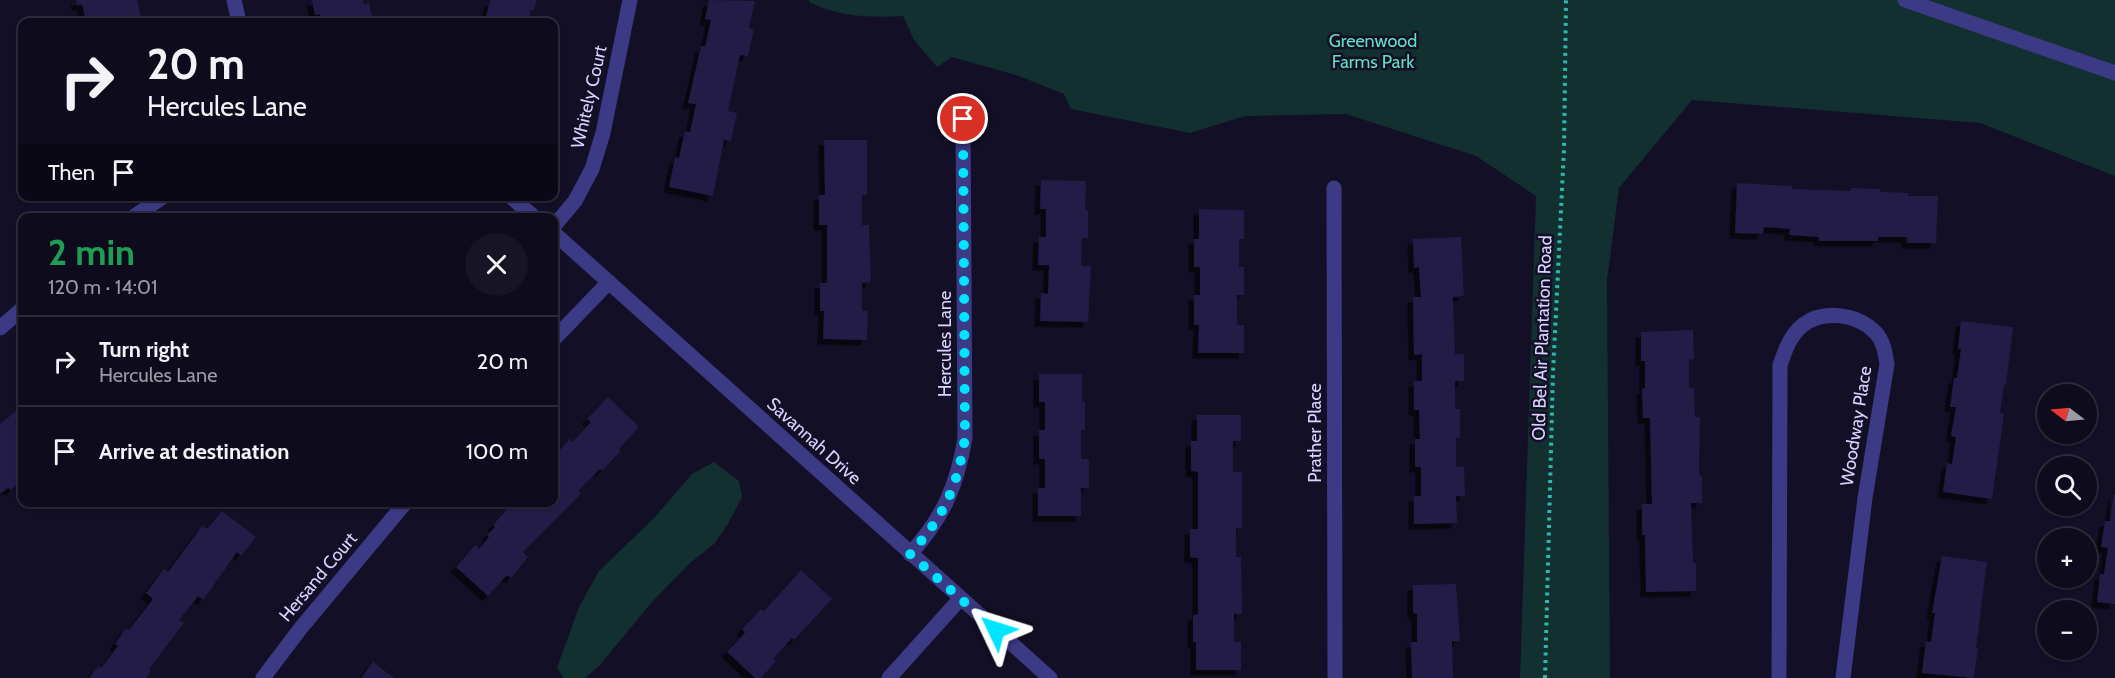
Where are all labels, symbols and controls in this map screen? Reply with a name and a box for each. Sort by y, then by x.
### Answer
park label: Greenwood Farms Park [1329,30,1417,73]
text: 20 m [147,38,245,90]
icon: right [48,42,126,120]
street label: Whitely Court [566,43,612,151]
text: Hercules Lane [147,90,307,123]
pin [937,93,988,144]
icon: arrive [946,102,979,135]
icon: arrive [107,156,140,189]
text: Then [48,159,95,186]
text: 2 min [48,230,135,274]
button: close [465,233,528,296]
street label: Old Bel Air Plantation Road [1527,235,1557,441]
text: 120 m · 14:01 [48,275,157,299]
street label: Hercules Lane [934,291,956,397]
text: Turn right [99,336,189,363]
icon: right [48,345,81,378]
text: 20 m [477,348,528,375]
text: Hercules Lane [99,363,217,387]
street label: Woodway Place [1836,365,1876,487]
street label: Prather Place [1304,383,1326,483]
north arrow [2037,384,2097,444]
map controls [2037,384,2097,660]
street label: Savannah Drive [762,393,866,489]
icon: arrive [48,435,81,468]
text: Arrive at destination [99,438,289,465]
text: 100 m [466,438,528,465]
button: search [2037,456,2097,516]
street label: Hersand Court [274,528,362,626]
button: + [2037,528,2097,588]
position arrow [964,598,1028,662]
button: − [2037,600,2097,660]

